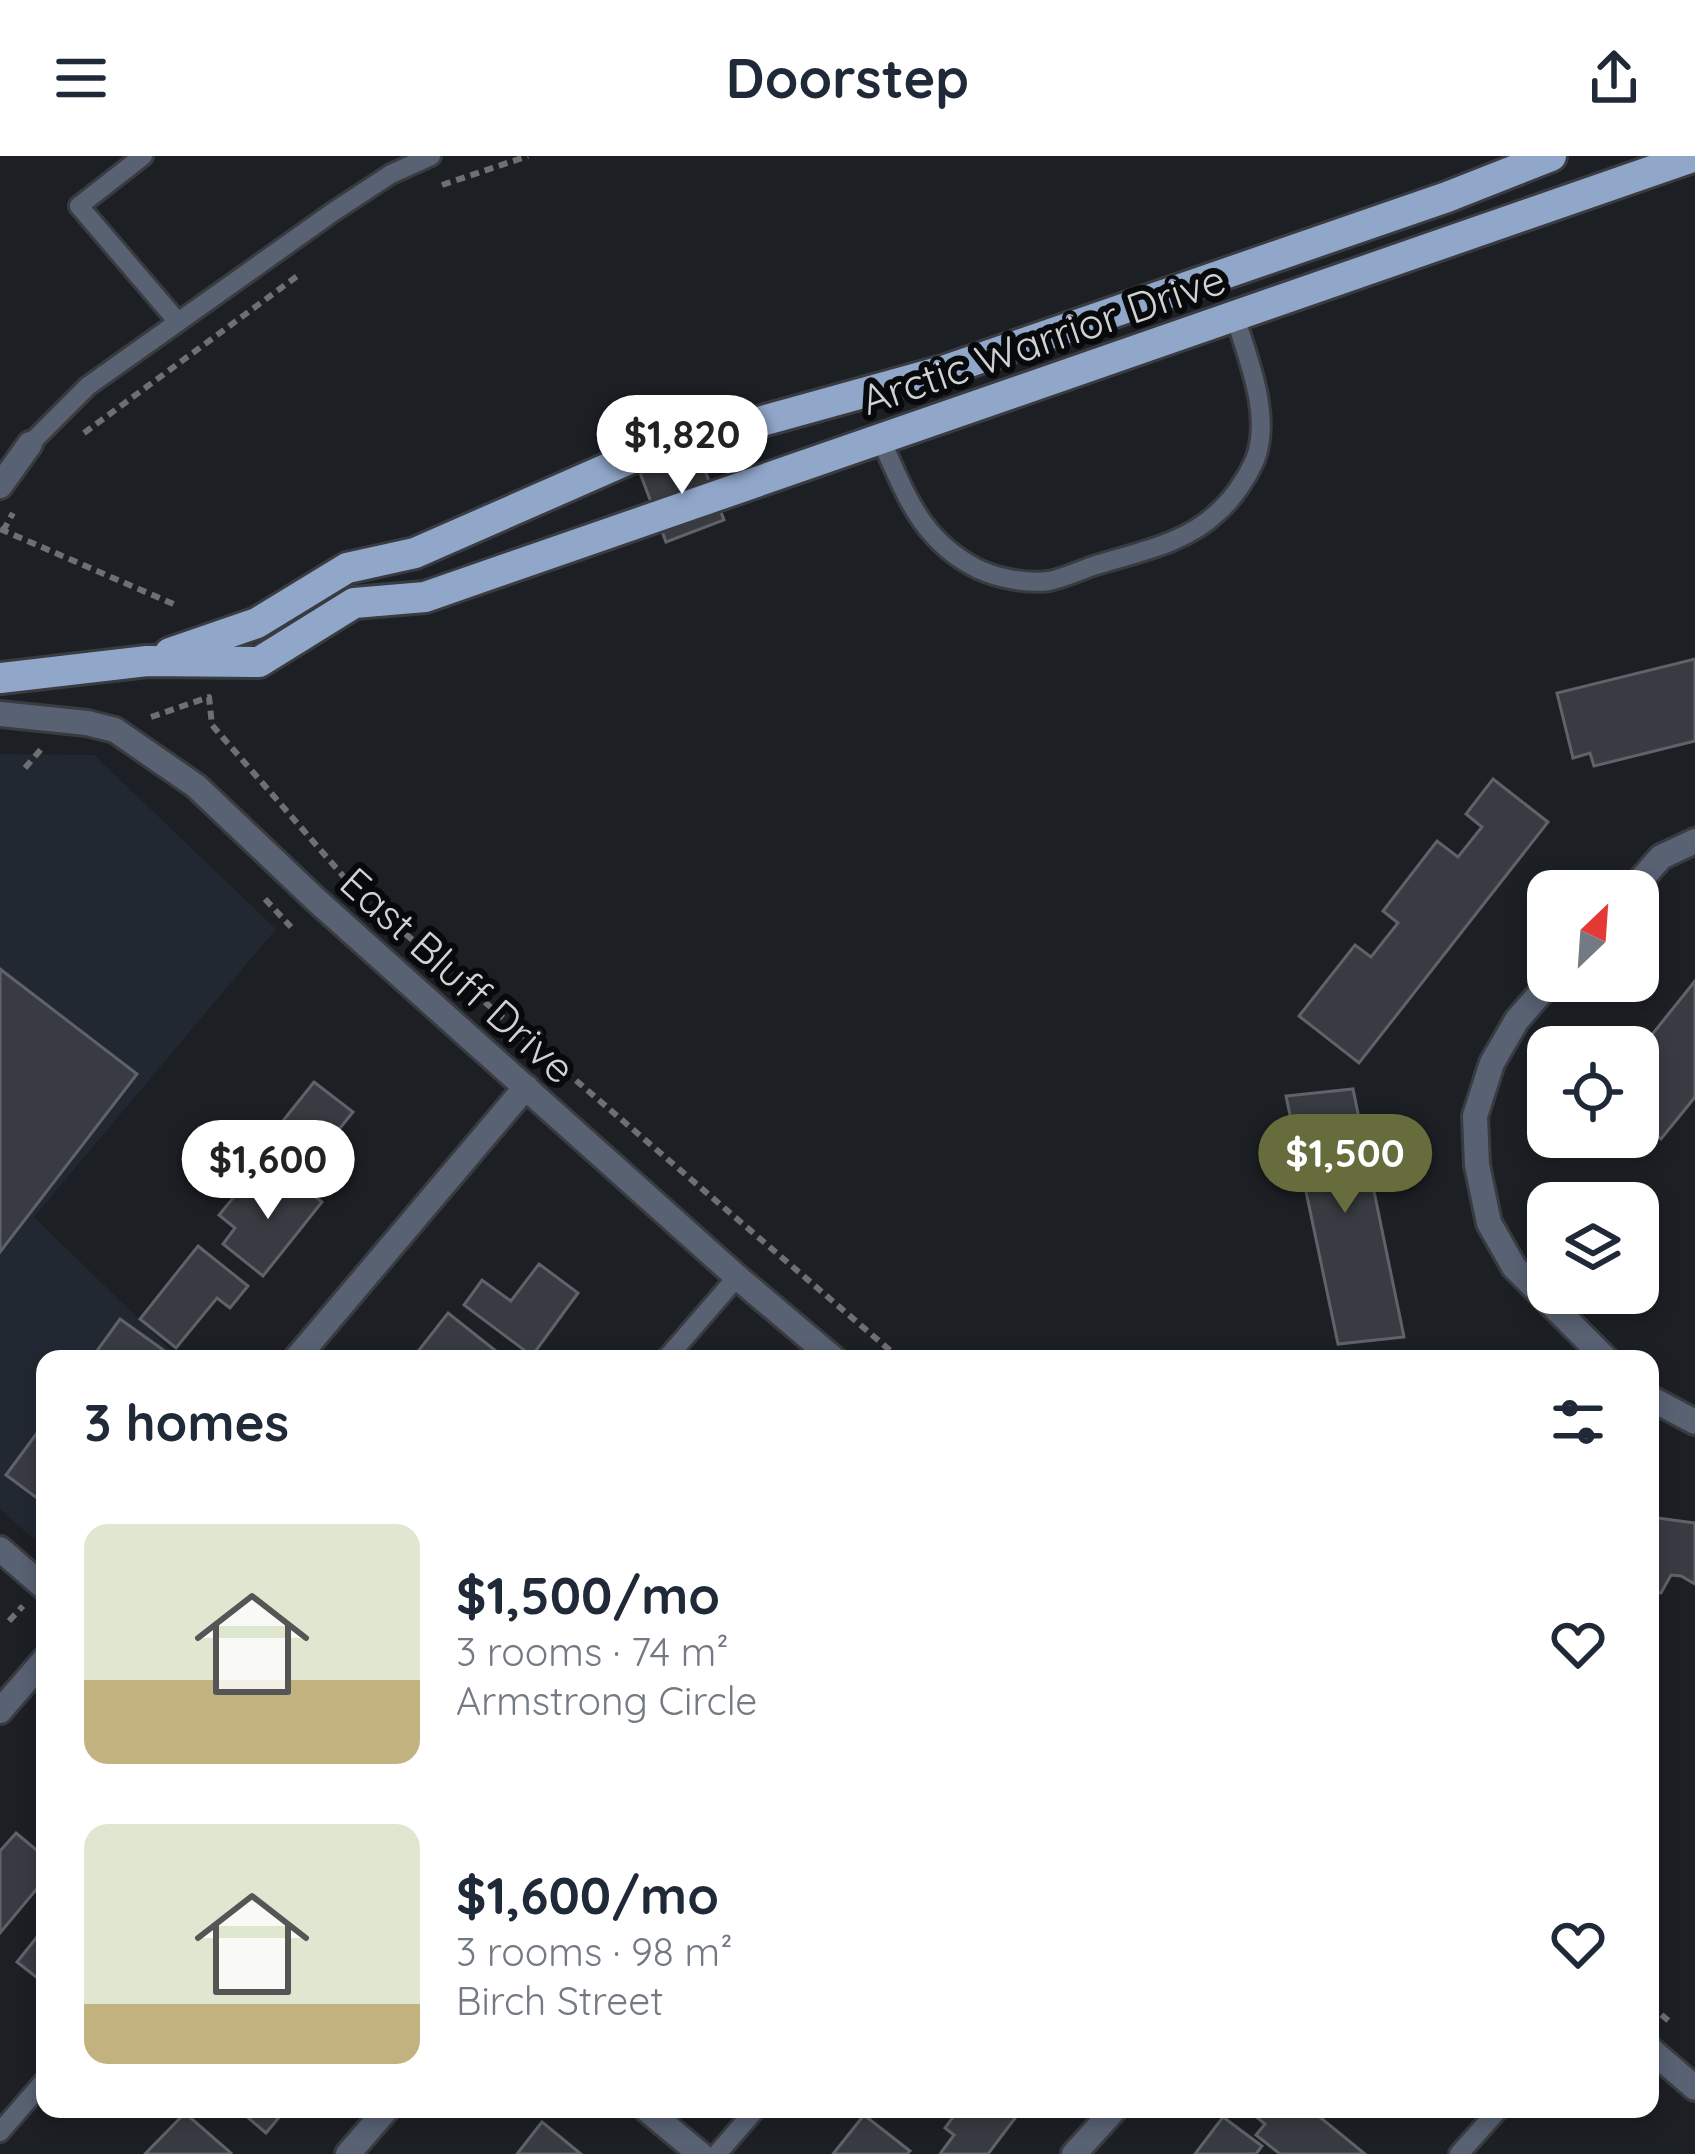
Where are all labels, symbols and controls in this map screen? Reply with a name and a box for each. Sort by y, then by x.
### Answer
text: Doorstep [726,44,969,112]
icon: menu [48,45,114,111]
icon: share [1581,45,1647,111]
street label: Arctic Warrior Drive [854,252,1232,426]
pin: $1,820 [584,395,780,497]
text: $1,820 [624,409,740,458]
street label: East Bluff Drive [330,856,586,1094]
north arrow [1527,870,1659,1002]
map controls [1527,870,1659,1314]
button: locate [1527,1026,1659,1158]
pin: $1,500 [1247,1114,1443,1216]
pin: $1,600 [170,1120,366,1222]
text: $1,500 [1285,1128,1405,1177]
text: $1,600 [209,1134,327,1183]
button: layers [1527,1182,1659,1314]
icon: filters [1545,1389,1611,1455]
text: 3 homes [84,1390,289,1454]
text: $1,500/mo [456,1563,720,1627]
icon: home [180,1572,324,1716]
icon: heart [1545,1611,1611,1677]
text: 3 rooms · 74 m² [456,1627,729,1676]
text: Armstrong Circle [456,1676,757,1725]
text: $1,600/mo [456,1863,719,1927]
icon: home [180,1872,324,2016]
icon: heart [1545,1911,1611,1977]
text: 3 rooms · 98 m² [456,1927,733,1976]
text: Birch Street [456,1976,663,2025]

